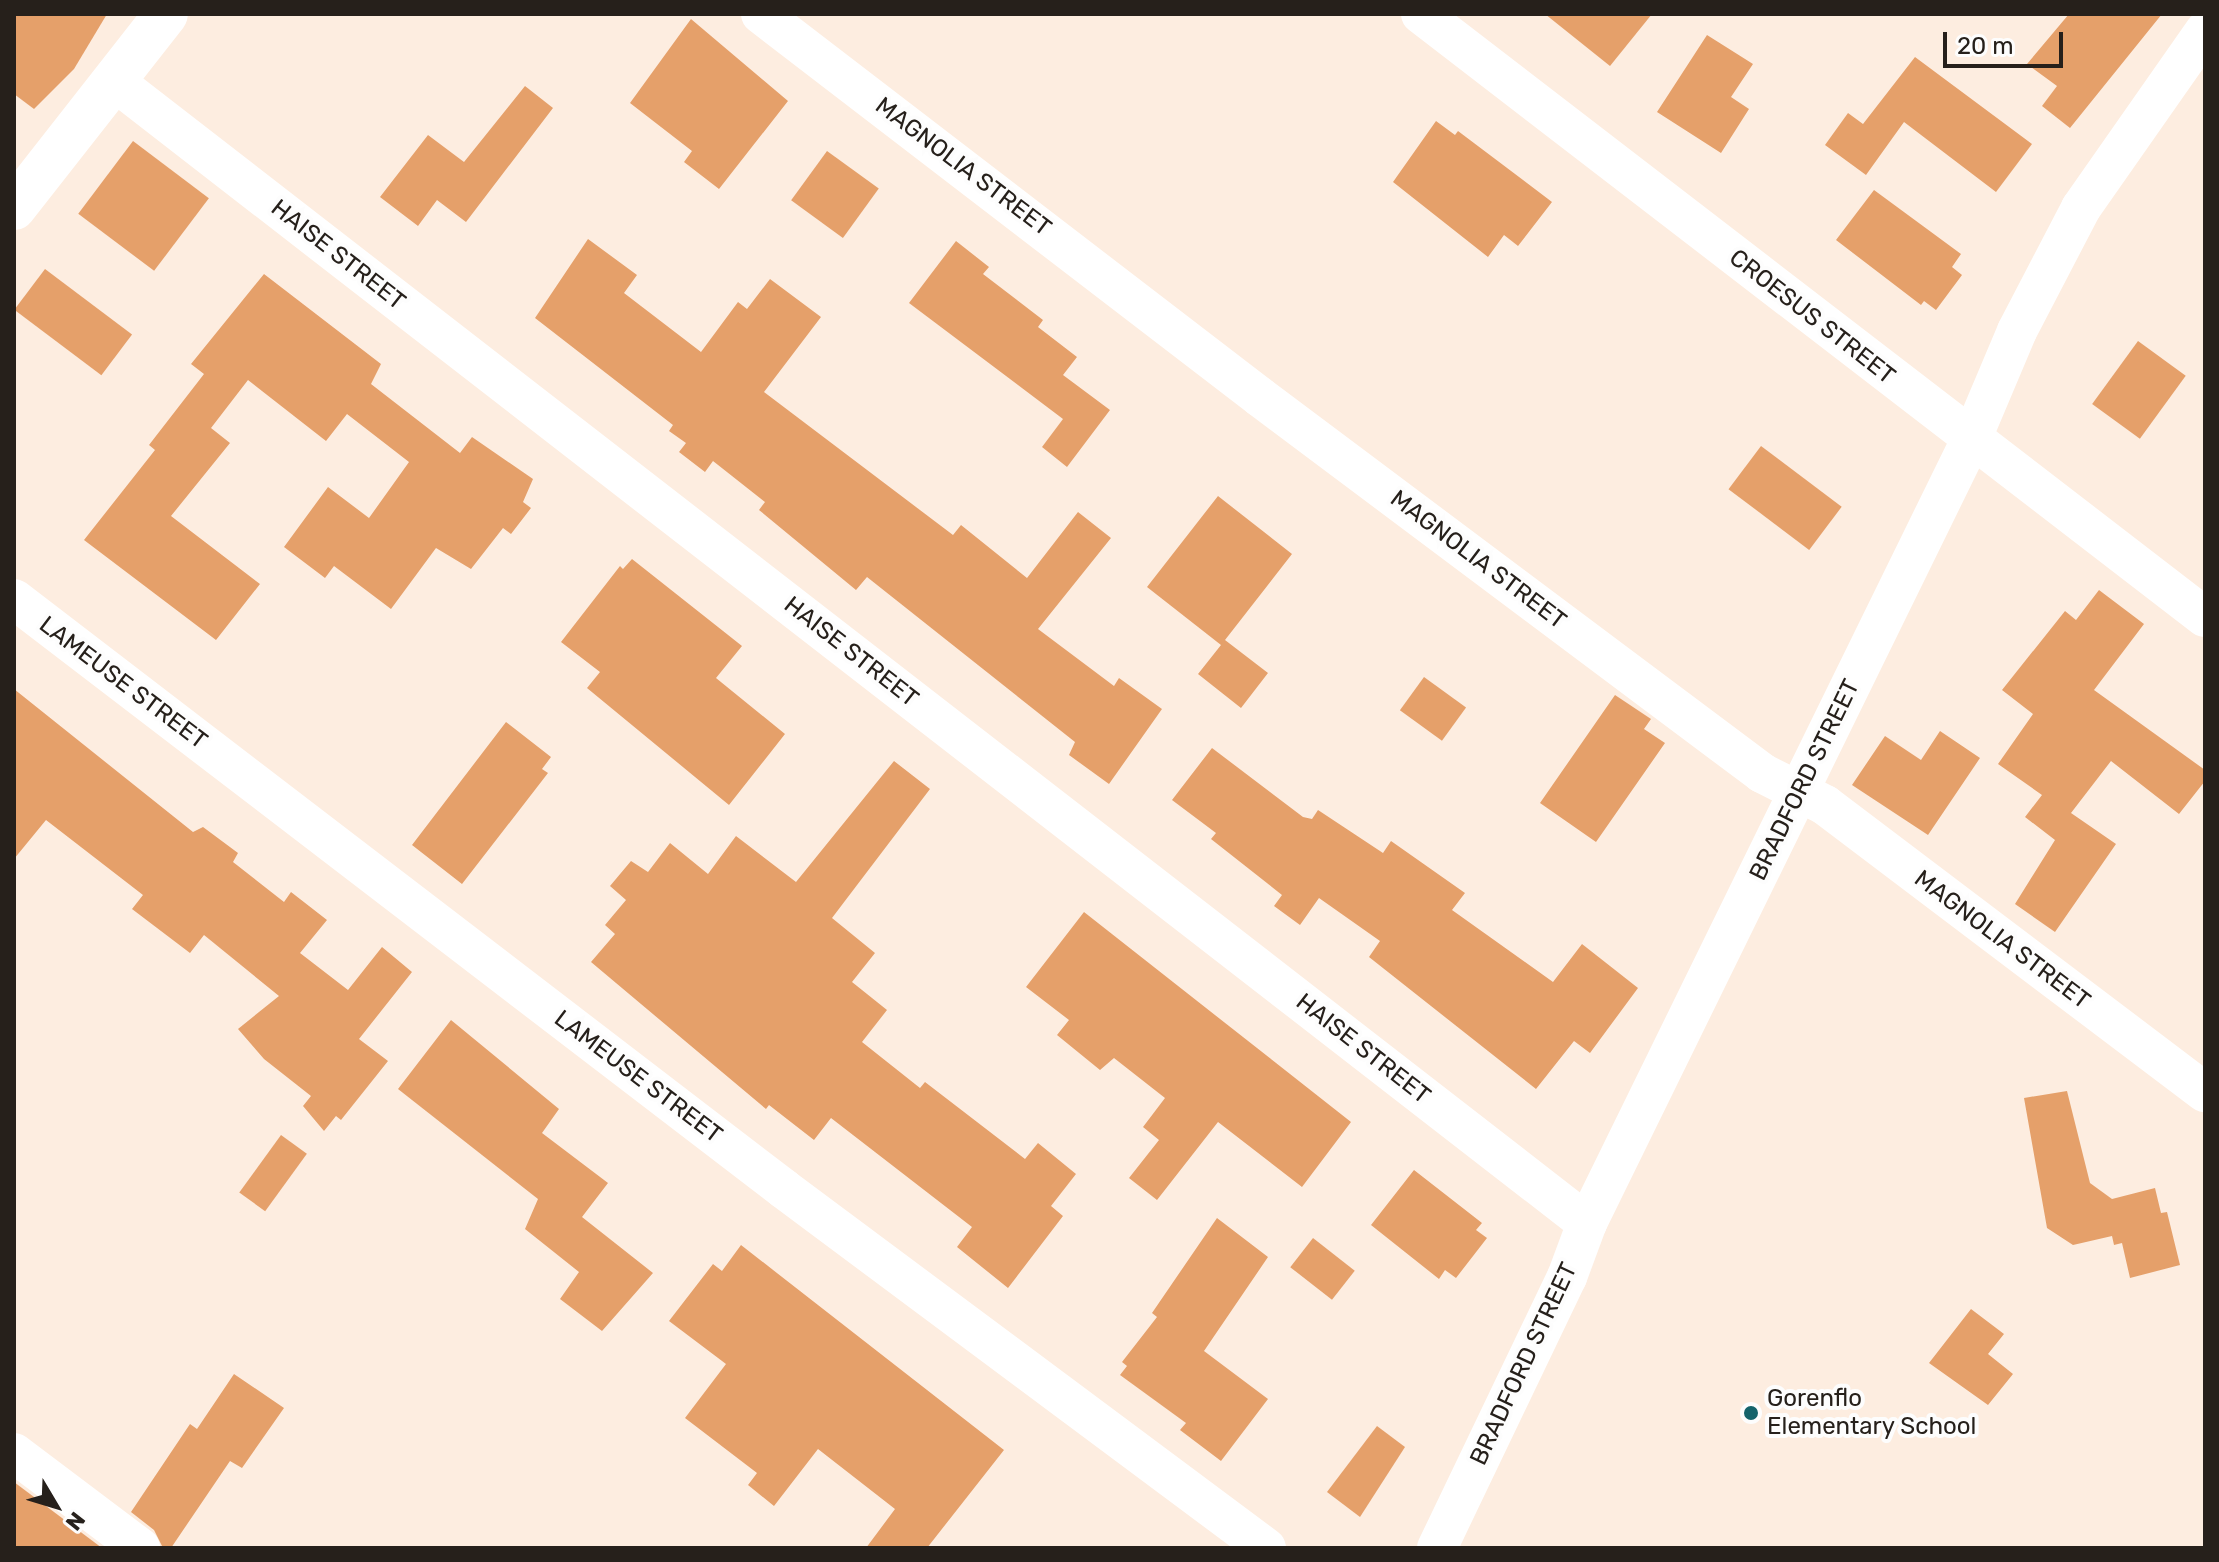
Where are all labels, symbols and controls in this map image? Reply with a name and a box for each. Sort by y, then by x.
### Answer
scale bar [1947,16,2067,66]
text: 20 m [1957,32,2014,60]
street label: MAGNOLIA STREET [869,91,1057,243]
street label: HAISE STREET [265,194,411,316]
street label: CROESUS STREET [1723,243,1901,391]
street label: MAGNOLIA STREET [1384,484,1572,636]
street label: HAISE STREET [778,591,924,713]
street label: LAMEUSE STREET [33,611,213,755]
street label: BRADFORD STREET [1744,675,1866,885]
street label: MAGNOLIA STREET [1908,864,2096,1016]
street label: HAISE STREET [1290,988,1436,1110]
street label: LAMEUSE STREET [548,1005,728,1149]
street label: BRADFORD STREET [1464,1258,1584,1470]
place label: Gorenflo Elementary School [1767,1385,1977,1441]
marker: Gorenflo Elementary School [1742,1404,1760,1422]
north arrow [16,1466,96,1546]
text: N [60,1507,91,1536]

